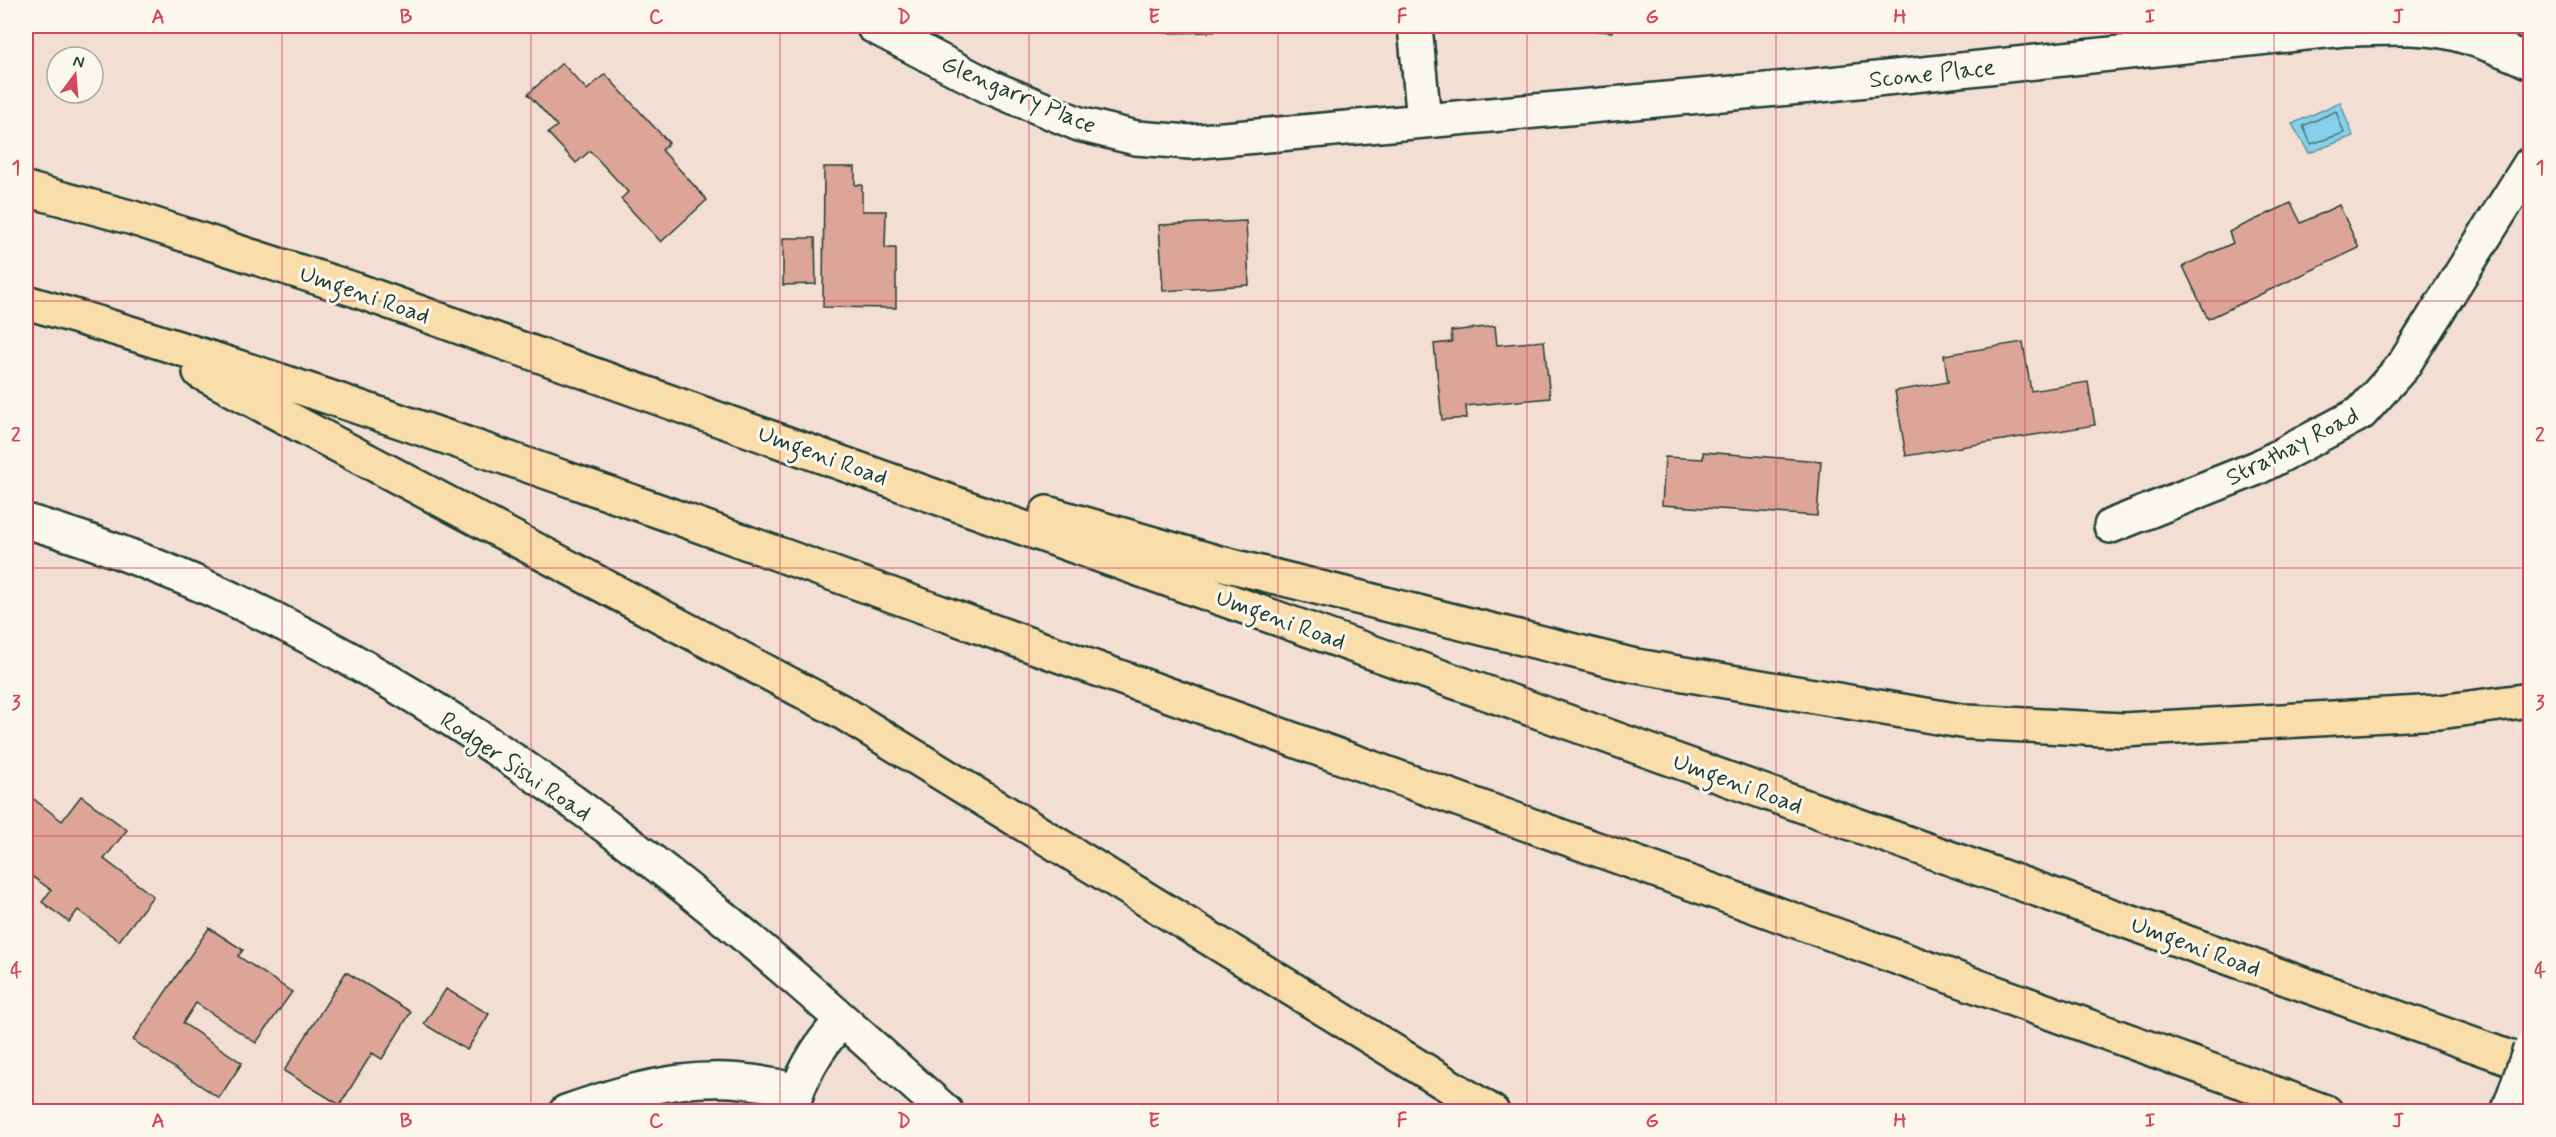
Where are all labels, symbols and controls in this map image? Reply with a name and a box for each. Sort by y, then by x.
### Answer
text: A [151,4,165,31]
text: B [400,4,413,31]
text: C [649,4,664,31]
text: D [897,4,911,31]
text: E [1148,4,1160,31]
text: F [1397,4,1408,31]
text: G [1645,4,1659,31]
text: H [1893,4,1907,31]
text: I [2145,4,2155,31]
text: J [2392,4,2404,31]
north arrow [45,45,105,105]
street label: Glengarry Place [936,49,1101,142]
text: N [71,50,87,74]
street label: Scone Place [1868,52,1997,97]
text: 1 [12,155,20,182]
text: 1 [2536,155,2544,182]
street label: Umgeni Road [294,259,434,335]
street label: Strathay Road [2221,401,2364,494]
street label: Umgeni Road [752,419,892,497]
text: 2 [11,422,21,449]
text: 2 [2535,422,2545,449]
street label: Umgeni Road [1210,583,1350,661]
text: 3 [11,690,21,717]
text: 3 [2535,690,2545,717]
street label: Rodger Sishi Road [432,705,597,831]
street label: Umgeni Road [1667,747,1807,825]
street label: Umgeni Road [2125,910,2265,988]
text: 4 [10,958,22,985]
text: 4 [2534,958,2546,985]
text: A [151,1108,165,1135]
text: B [400,1108,413,1135]
text: C [649,1108,664,1135]
text: D [897,1108,911,1135]
text: E [1148,1108,1160,1135]
text: F [1397,1108,1408,1135]
text: G [1645,1108,1659,1135]
text: H [1893,1108,1907,1135]
text: I [2145,1108,2155,1135]
text: J [2392,1108,2404,1135]

